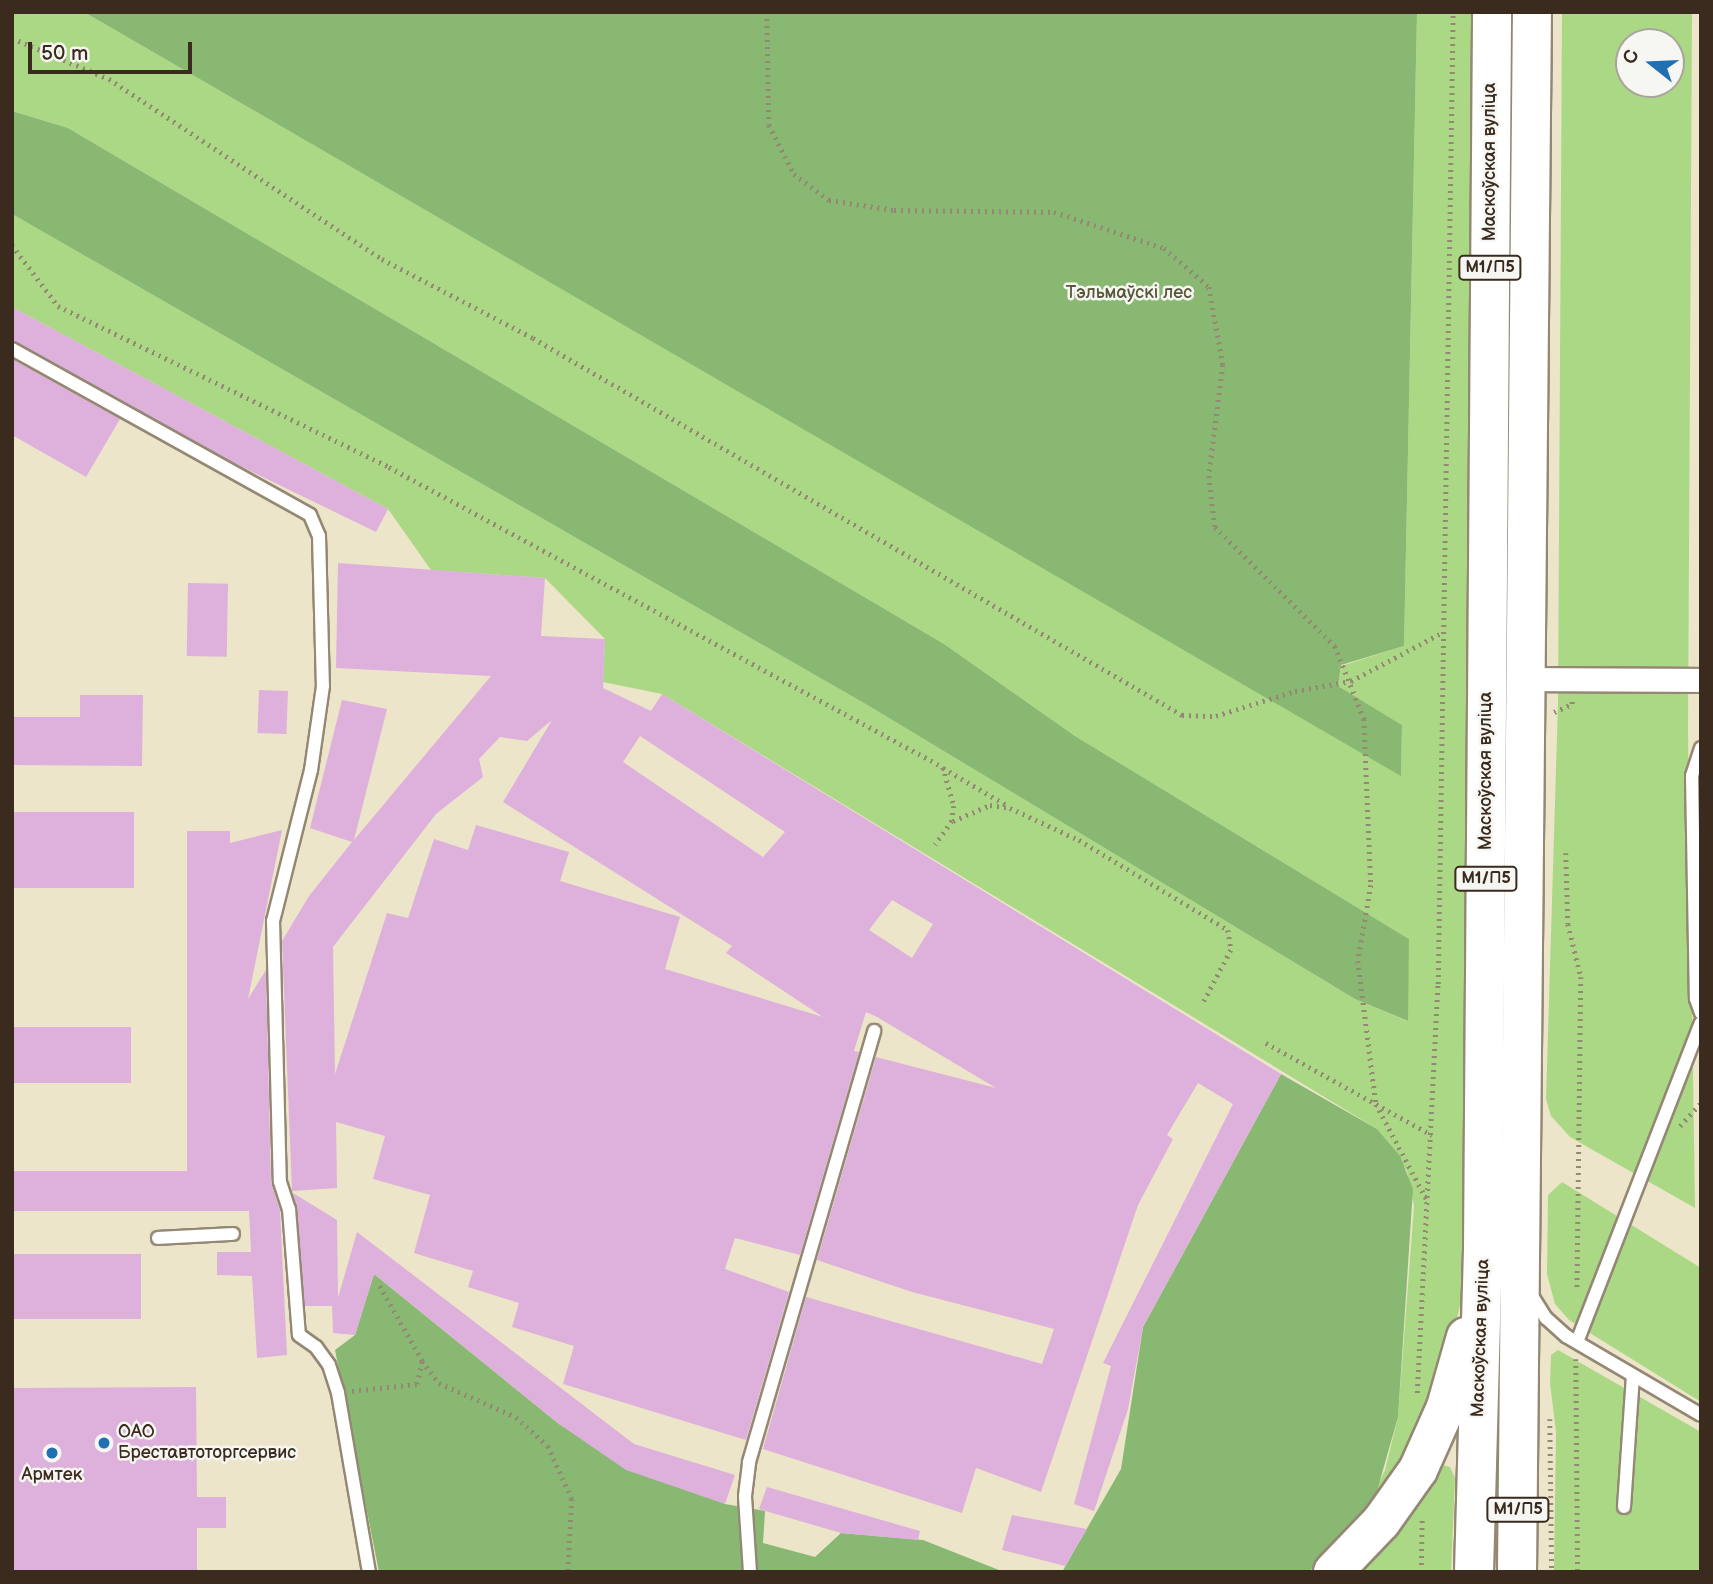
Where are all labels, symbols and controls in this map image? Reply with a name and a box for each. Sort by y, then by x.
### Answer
scale bar [32,28,196,72]
north arrow [1615,28,1685,98]
text: 50 m [41,41,88,66]
text: С [1618,47,1644,67]
street label: Маскоўская вуліца [1479,83,1501,241]
road number: М1/П5 [1457,256,1523,280]
park label: Тэльмаўскі лес [1066,282,1192,304]
street label: Маскоўская вуліца [1475,692,1497,850]
road number: М1/П5 [1453,866,1519,892]
street label: Маскоўская вуліца [1467,1258,1495,1418]
place label: ОАО Бреставтоторгсервис [118,1422,296,1464]
marker: ОАО Бреставтоторгсервис [96,1435,112,1451]
marker: Армтек [44,1445,60,1461]
place label: Армтек [22,1464,82,1486]
road number: М1/П5 [1485,1498,1551,1522]

